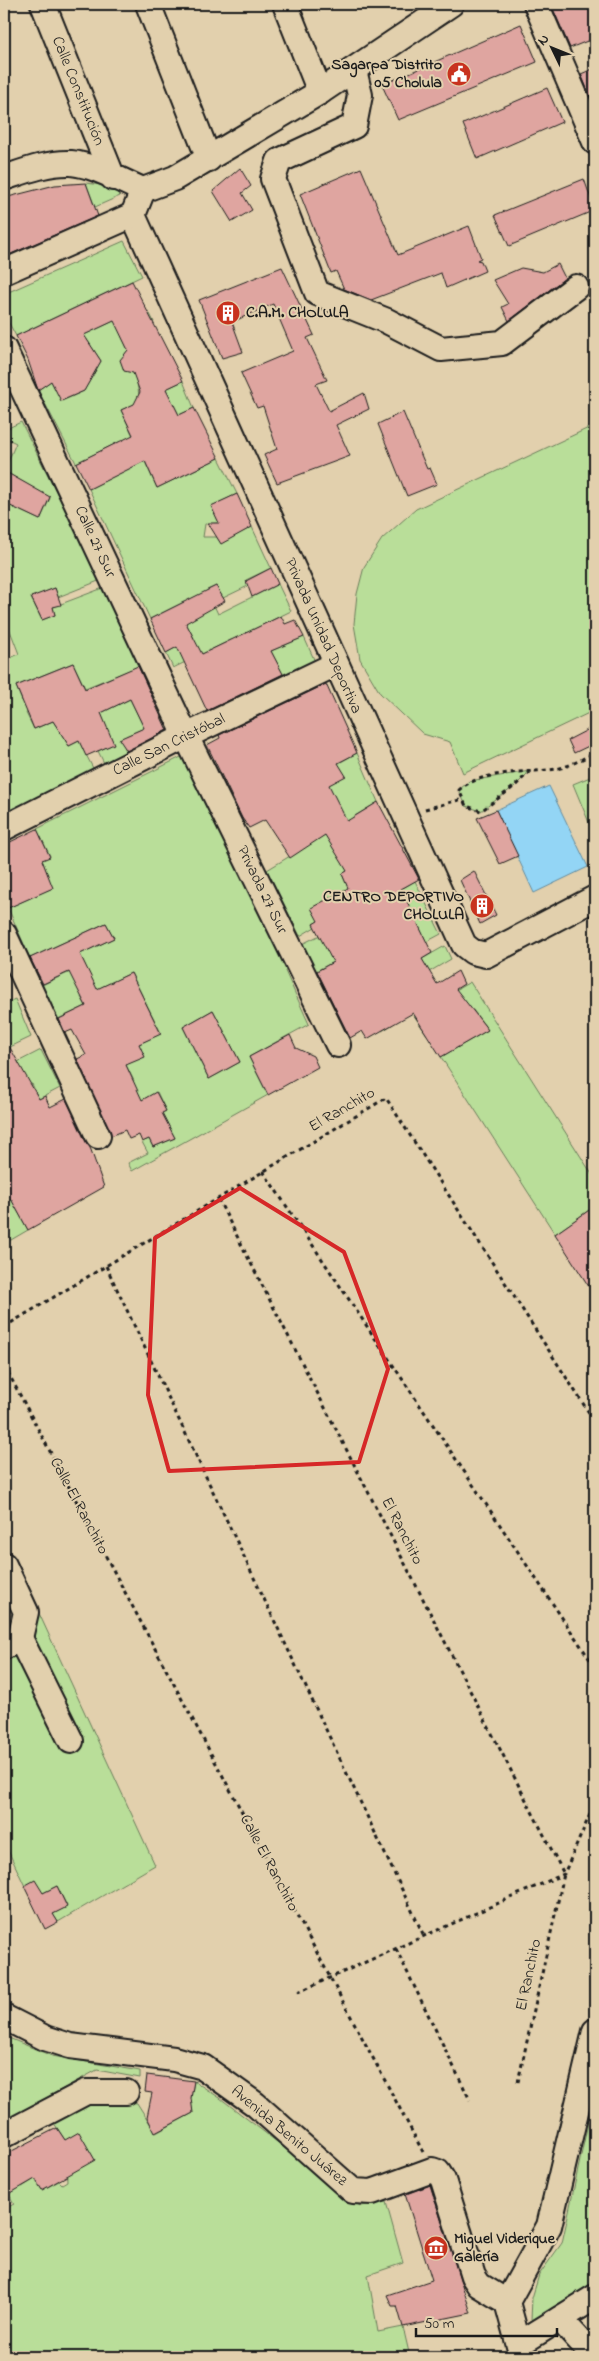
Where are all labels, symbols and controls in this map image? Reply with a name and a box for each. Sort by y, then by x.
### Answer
north arrow [526,22,576,72]
text: N [533,30,554,51]
street label: Calle Constitución [45,33,111,149]
place label: Sagarpa Distrito 05 Cholula [331,53,442,95]
public building icon: Sagarpa Distrito 05 Cholula [446,61,472,87]
building icon: C.A.M. CHOLULA [215,300,241,326]
place label: C.A.M. CHOLULA [246,301,349,325]
street label: Calle 27 Sur [68,502,122,582]
street label: Privada Unidad Deportiva [278,554,368,718]
street label: Calle San Cristóbal [109,707,230,783]
street label: Privada 27 Sur [230,842,294,938]
place label: CENTRO DEPORTIVO CHOLULA [323,885,464,927]
building icon: CENTRO DEPORTIVO CHOLULA [469,893,495,919]
street label: El Ranchito [304,1081,380,1139]
street label: Calle El Ranchito [43,1453,115,1559]
street label: El Ranchito [375,1493,429,1569]
street label: Calle El Ranchito [233,1810,305,1916]
street label: El Ranchito [510,1937,548,2013]
street label: Avenida Benito Juárez [225,2080,353,2192]
place label: Miguel Viderique Galería [454,2227,556,2269]
museum icon: Miguel Viderique Galería [423,2235,449,2261]
scale bar [416,2306,558,2338]
text: 50 m [424,2313,455,2335]

